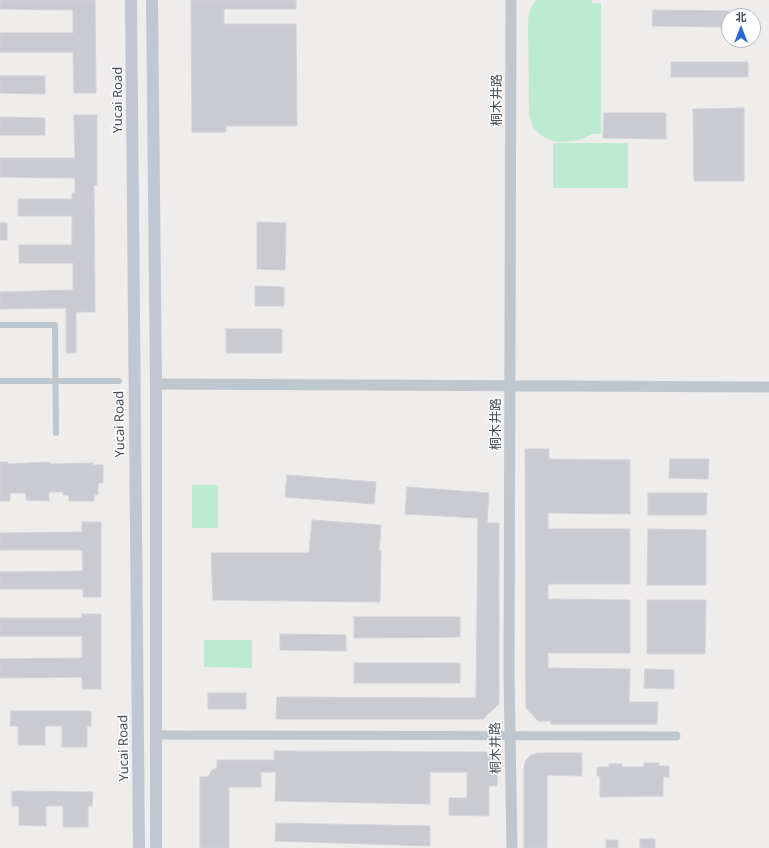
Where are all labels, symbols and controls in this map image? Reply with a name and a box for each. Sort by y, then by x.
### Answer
north arrow [721,8,761,48]
text: 北 [736,9,747,24]
street label: Yucai Road [110,67,126,133]
street label: 桐木井路 [489,74,505,126]
street label: Yucai Road [112,391,128,457]
street label: 桐木井路 [488,398,504,450]
street label: Yucai Road [116,715,132,781]
street label: 桐木井路 [488,722,504,774]

